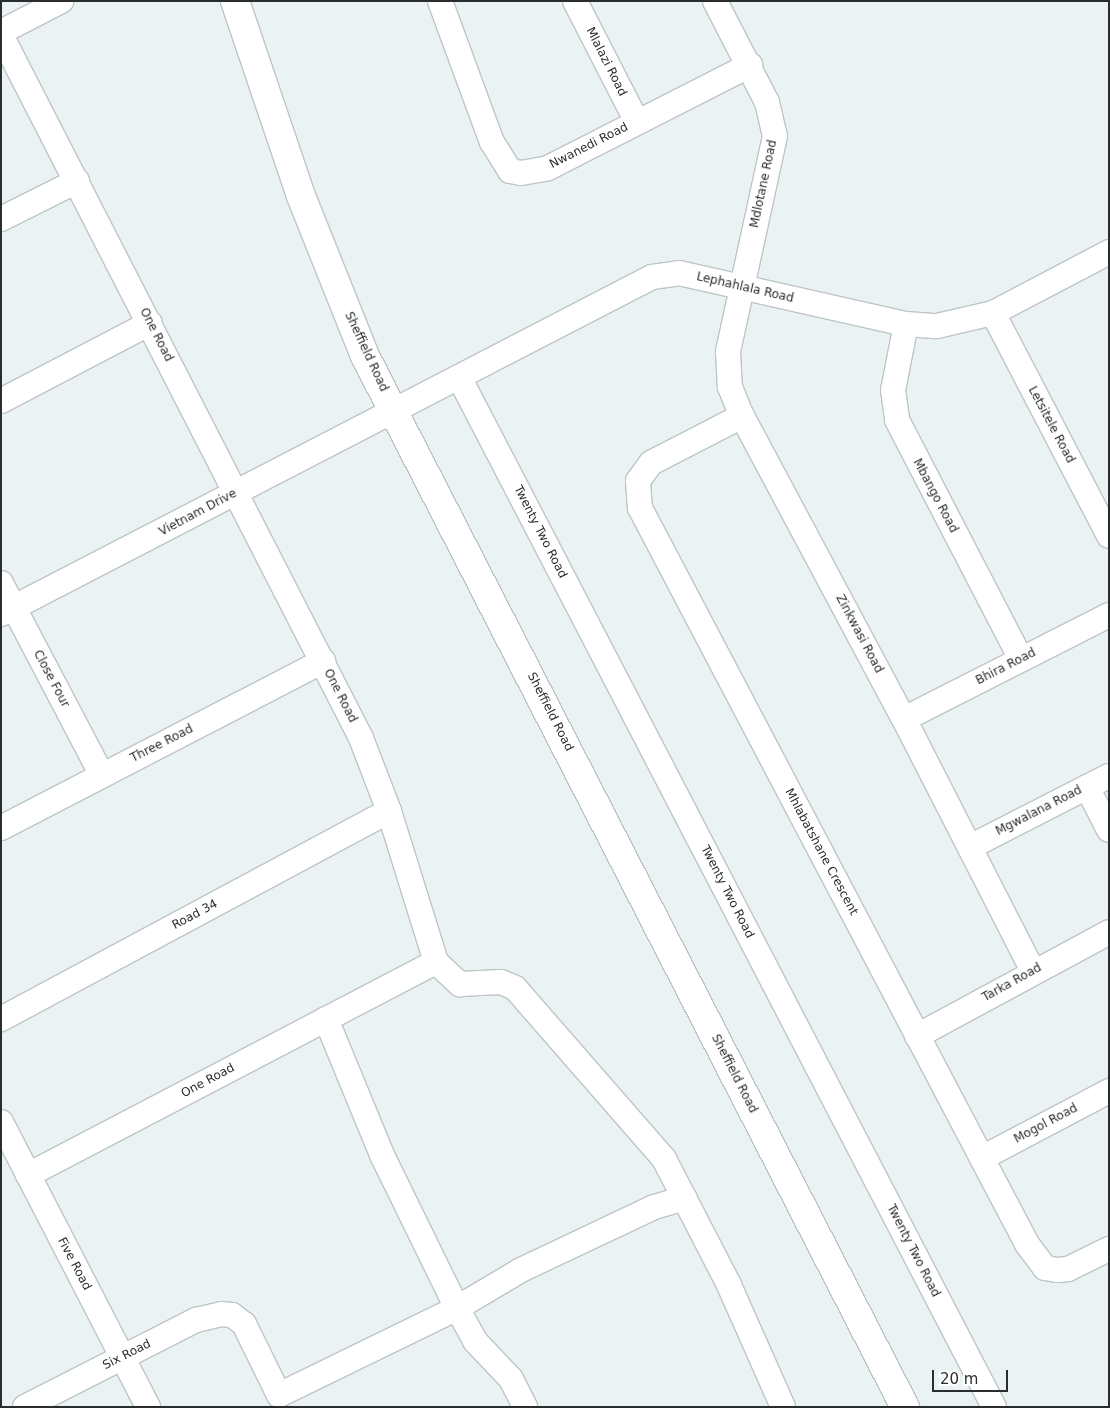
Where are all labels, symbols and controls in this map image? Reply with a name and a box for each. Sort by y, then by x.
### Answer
street label: Mlalazi Road [582,25,630,99]
street label: Nwanedi Road [547,120,631,172]
street label: Mdlotane Road [748,139,780,229]
street label: Lephahlala Road [695,270,795,306]
street label: One Road [136,306,176,364]
street label: Sheffield Road [341,310,391,394]
street label: Letsitele Road [1025,384,1077,466]
street label: Mbango Road [909,457,961,535]
street label: Twenty Two Road [510,483,570,581]
street label: Vietnam Drive [157,486,239,540]
street label: Zinkwasi Road [832,592,886,676]
street label: Bhira Road [974,646,1038,688]
street label: Close Four [30,648,72,710]
street label: One Road [320,667,360,725]
street label: Sheffield Road [524,670,576,754]
street label: Three Road [128,722,196,766]
street label: Mgwalana Road [994,783,1084,839]
street label: Mhlabatshane Crescent [781,786,861,918]
street label: Twenty Two Road [697,843,757,941]
street label: Road 34 [170,897,220,933]
street label: Tarka Road [980,961,1044,1005]
street label: Sheffield Road [708,1032,760,1116]
street label: One Road [179,1061,237,1101]
street label: Mogol Road [1012,1101,1080,1147]
street label: Twenty Two Road [883,1202,943,1300]
street label: Five Road [54,1235,94,1293]
street label: Six Road [101,1337,153,1373]
scale bar [935,1360,1011,1392]
text: 20 m [940,1370,978,1388]

